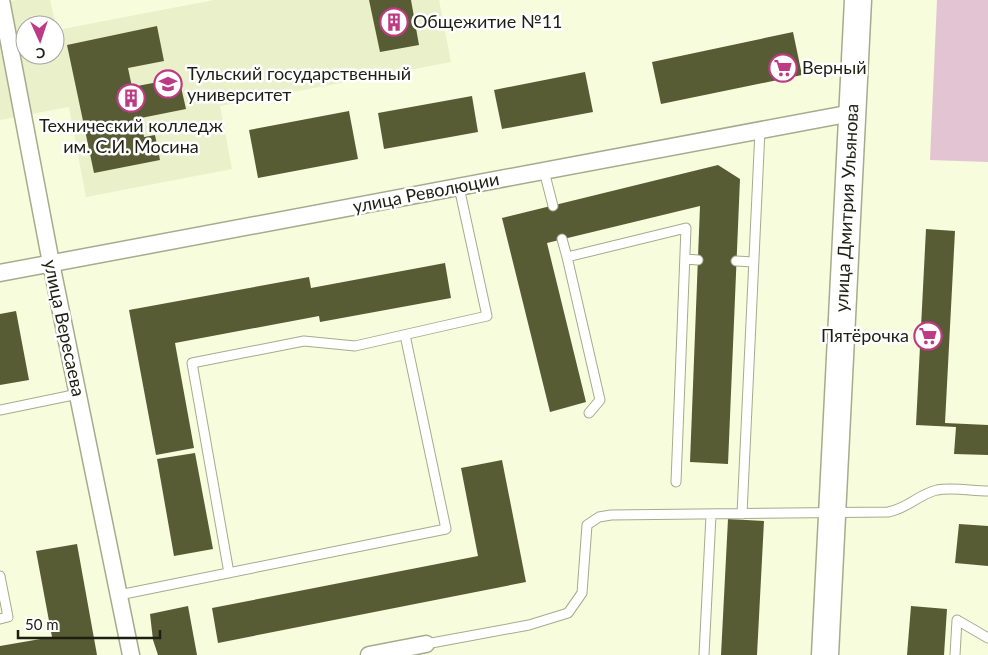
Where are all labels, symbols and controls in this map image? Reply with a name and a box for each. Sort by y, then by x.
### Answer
building icon: Общежитие №11 [379,7,409,37]
place label: Общежитие №11 [413,10,563,32]
north arrow [15,15,65,65]
text: С [35,45,46,62]
supermarket icon: Верный [768,53,798,83]
place label: Верный [802,56,867,78]
place label: Тульский государственный университет [187,62,411,105]
school or university icon: Тульский государственный университет [153,69,183,99]
building icon: Технический колледж им. С.И. Мосина [116,83,146,113]
street label: улица Дмитрия Ульянова [830,103,862,313]
place label: Технический колледж им. С.И. Мосина [39,114,223,157]
street label: улица Революции [351,167,501,217]
street label: улица Вересаева [40,257,90,398]
supermarket icon: Пятёрочка [913,321,943,351]
place label: Пятёрочка [821,324,909,346]
scale bar [18,608,160,640]
text: 50 m [25,615,59,633]

